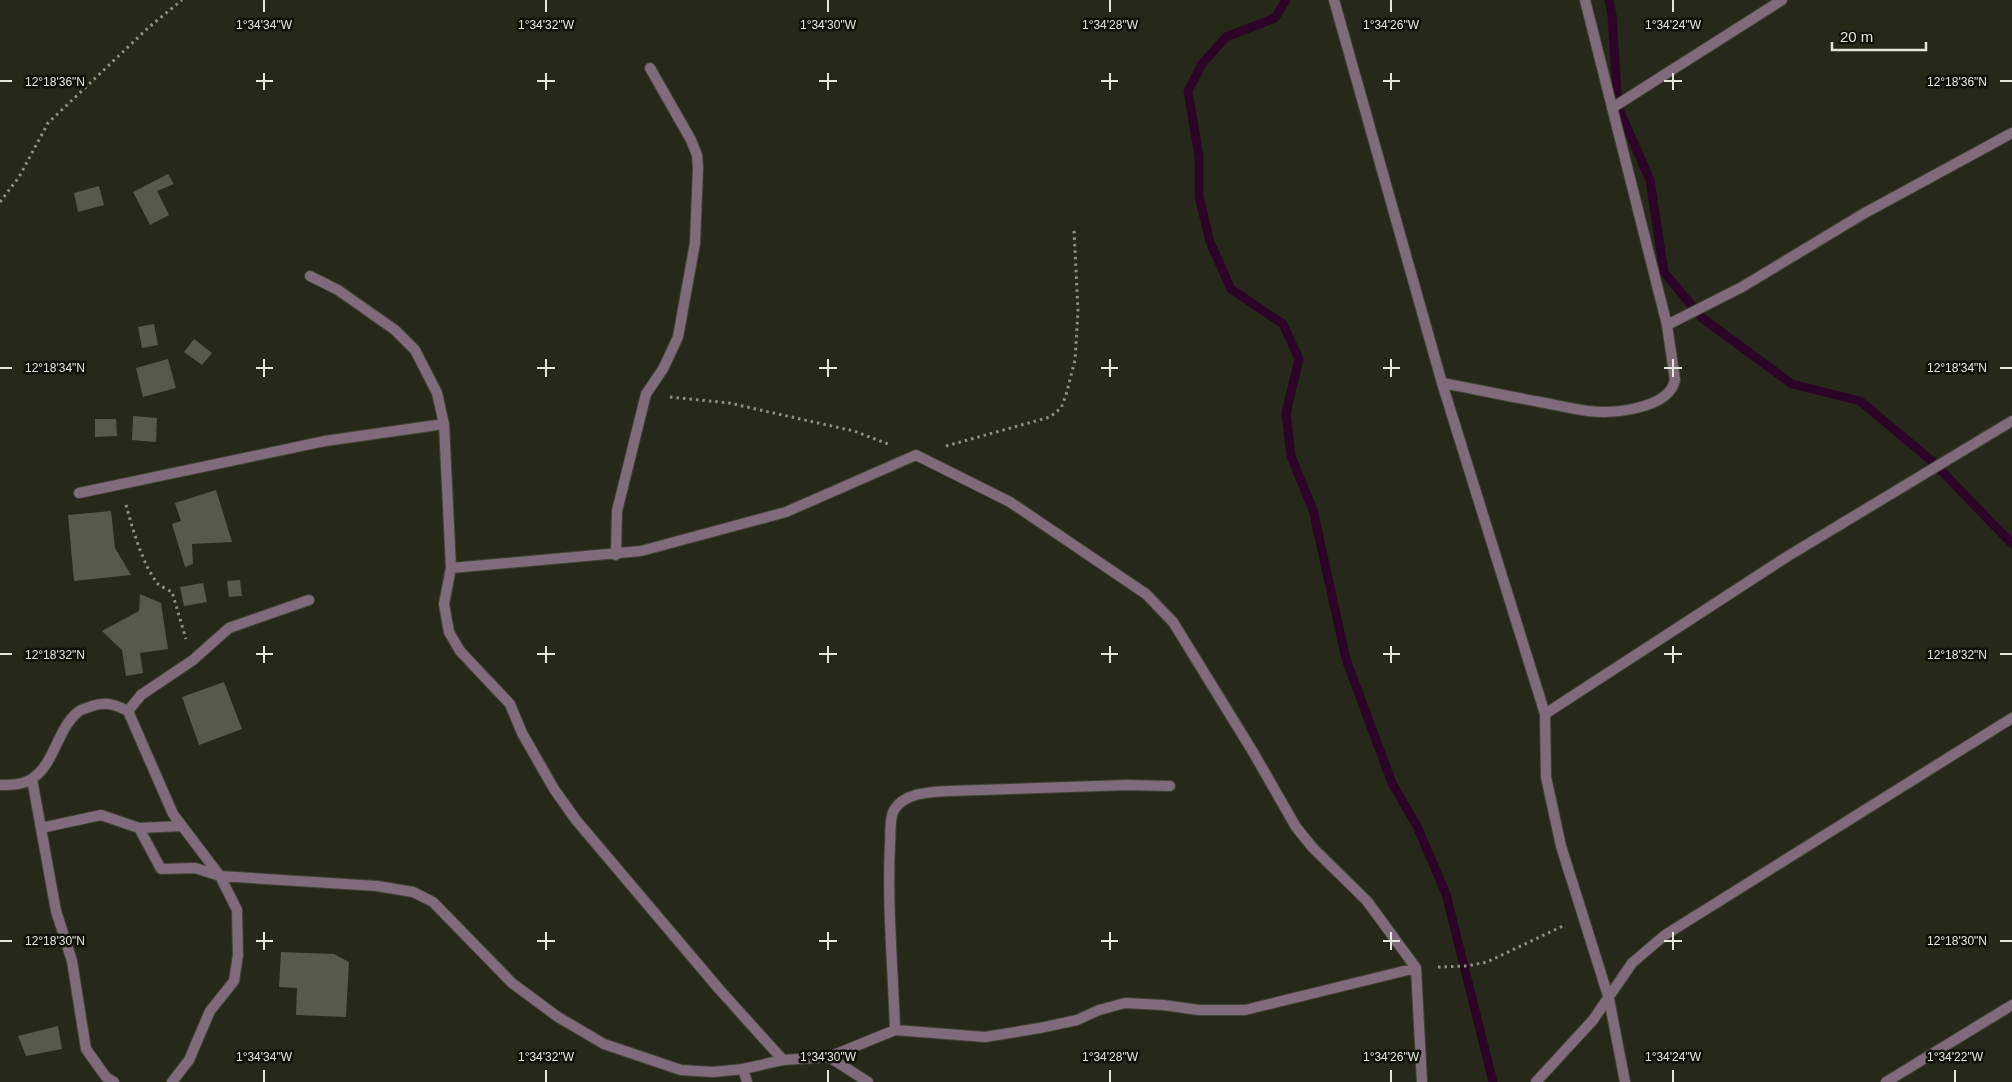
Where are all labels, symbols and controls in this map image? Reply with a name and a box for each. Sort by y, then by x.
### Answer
text: 1°34'34"W [236,18,293,32]
text: 1°34'32"W [518,18,575,32]
text: 1°34'30"W [800,18,857,32]
text: 1°34'28"W [1082,18,1139,32]
text: 1°34'26"W [1363,18,1420,32]
text: 1°34'24"W [1645,18,1702,32]
scale bar [1832,20,1926,52]
text: 20 m [1840,28,1873,45]
text: 12°18'36"N [25,75,85,89]
text: 12°18'36"N [1927,75,1987,89]
text: 12°18'34"N [25,361,85,375]
text: 12°18'34"N [1927,361,1987,375]
text: 12°18'32"N [25,648,85,662]
text: 12°18'32"N [1927,648,1987,662]
text: 12°18'30"N [25,934,85,948]
text: 12°18'30"N [1927,934,1987,948]
text: 1°34'34"W [236,1050,293,1064]
text: 1°34'32"W [518,1050,575,1064]
text: 1°34'30"W [800,1050,857,1064]
text: 1°34'28"W [1082,1050,1139,1064]
text: 1°34'26"W [1363,1050,1420,1064]
text: 1°34'24"W [1645,1050,1702,1064]
text: 1°34'22"W [1927,1050,1984,1064]

